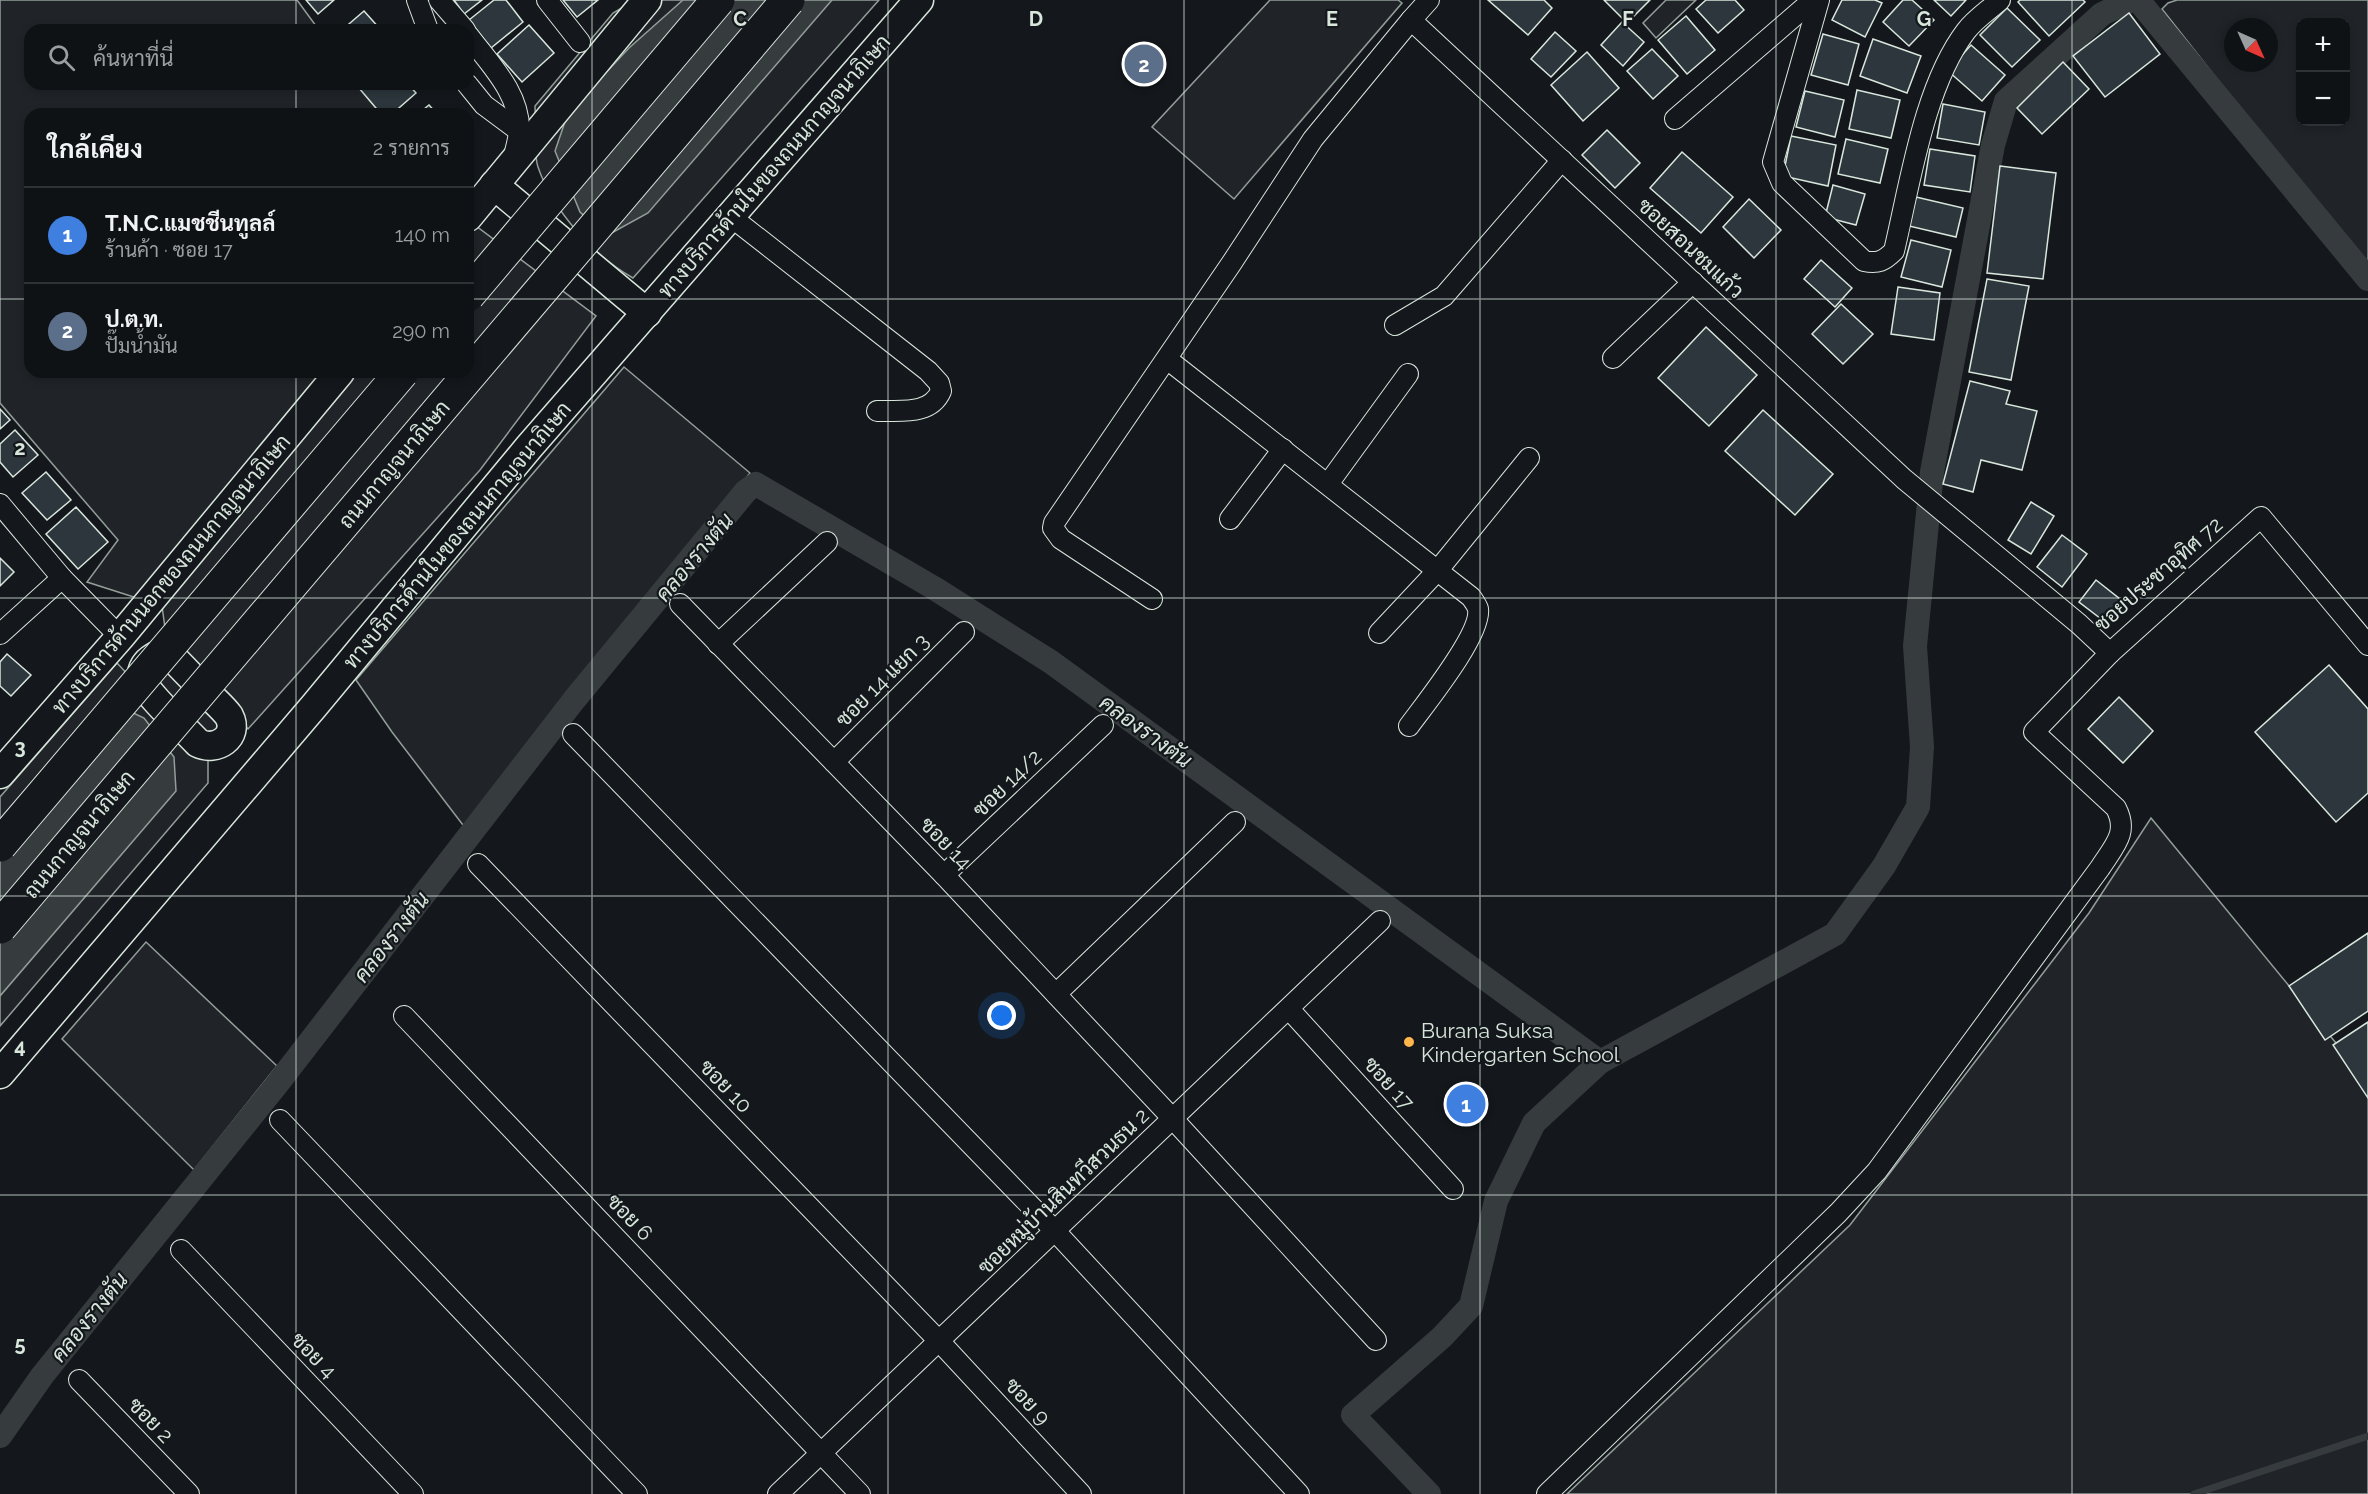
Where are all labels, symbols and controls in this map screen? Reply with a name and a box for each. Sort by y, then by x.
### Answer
text: C [733,7,747,31]
text: D [1029,7,1043,31]
text: E [1326,7,1338,31]
text: F [1622,7,1634,31]
text: G [1917,7,1931,31]
north arrow [2224,18,2278,72]
map controls [2296,18,2350,126]
button: + [2296,18,2350,72]
search box [24,24,474,90]
street label: ทางบริการด้านในของถนนกาญจนาภิเษก [653,29,895,303]
icon: search [45,41,78,74]
pin: 2 [1124,42,1164,86]
text: ค้นหาที่นี่ [93,45,173,71]
button: − [2296,72,2350,126]
text: ใกล้เคียง [48,134,143,164]
text: 2 รายการ [373,136,450,160]
street label: ซอยสอนชมแก้ว [1633,193,1749,303]
text: T.N.C.แมชชีนทูลล์ [105,210,275,236]
text: 1 [63,223,72,247]
text: 140 m [395,223,450,247]
text: ร้านค้า · ซอย 17 [105,238,233,262]
text: ป.ต.ท. [105,306,163,332]
text: 2 [62,319,73,343]
text: 290 m [392,319,450,343]
text: ปั๊มน้ำมัน [105,334,178,358]
street label: ถนนกาญจนาภิเษก [333,395,455,533]
street label: ทางบริการด้านในของถนนกาญจนาภิเษก [338,396,576,674]
street label: ทางบริการด้านนอกของถนนกาญจนาภิเษก [47,429,295,719]
text: 2 [14,436,26,460]
water label: คลองรางตัน [649,507,739,607]
street label: ซอยประชาอุทิศ 72 [2089,512,2229,638]
street label: ซอย 14 แยก 3 [830,628,934,732]
water label: คลองรางตัน [1095,689,1197,773]
text: 3 [14,735,26,759]
street label: ซอย 14/2 [967,744,1047,822]
street label: ถนนกาญจนาภิเษก [18,765,140,903]
street label: ซอย 14 [915,812,977,874]
water label: คลองรางตัน [348,887,434,987]
your location [987,1001,1016,1030]
place label: Burana Suksa Kindergarten School [1421,1018,1620,1067]
text: 4 [14,1034,26,1058]
marker: Burana Suksa Kindergarten School [1402,1035,1416,1049]
street label: ซอย 17 [1359,1051,1420,1115]
street label: ซอย 10 [695,1054,757,1118]
pin: 1 [1446,1082,1486,1126]
street label: ซอยหมู่บ้านสินทวีสวนธน 2 [972,1103,1156,1281]
street label: ซอย 6 [602,1188,658,1246]
water label: คลองรางตัน [45,1267,133,1367]
street label: ซอย 4 [286,1327,342,1383]
text: 5 [14,1332,26,1356]
street label: ซอย 9 [1000,1372,1056,1430]
street label: ซอย 2 [123,1392,179,1448]

